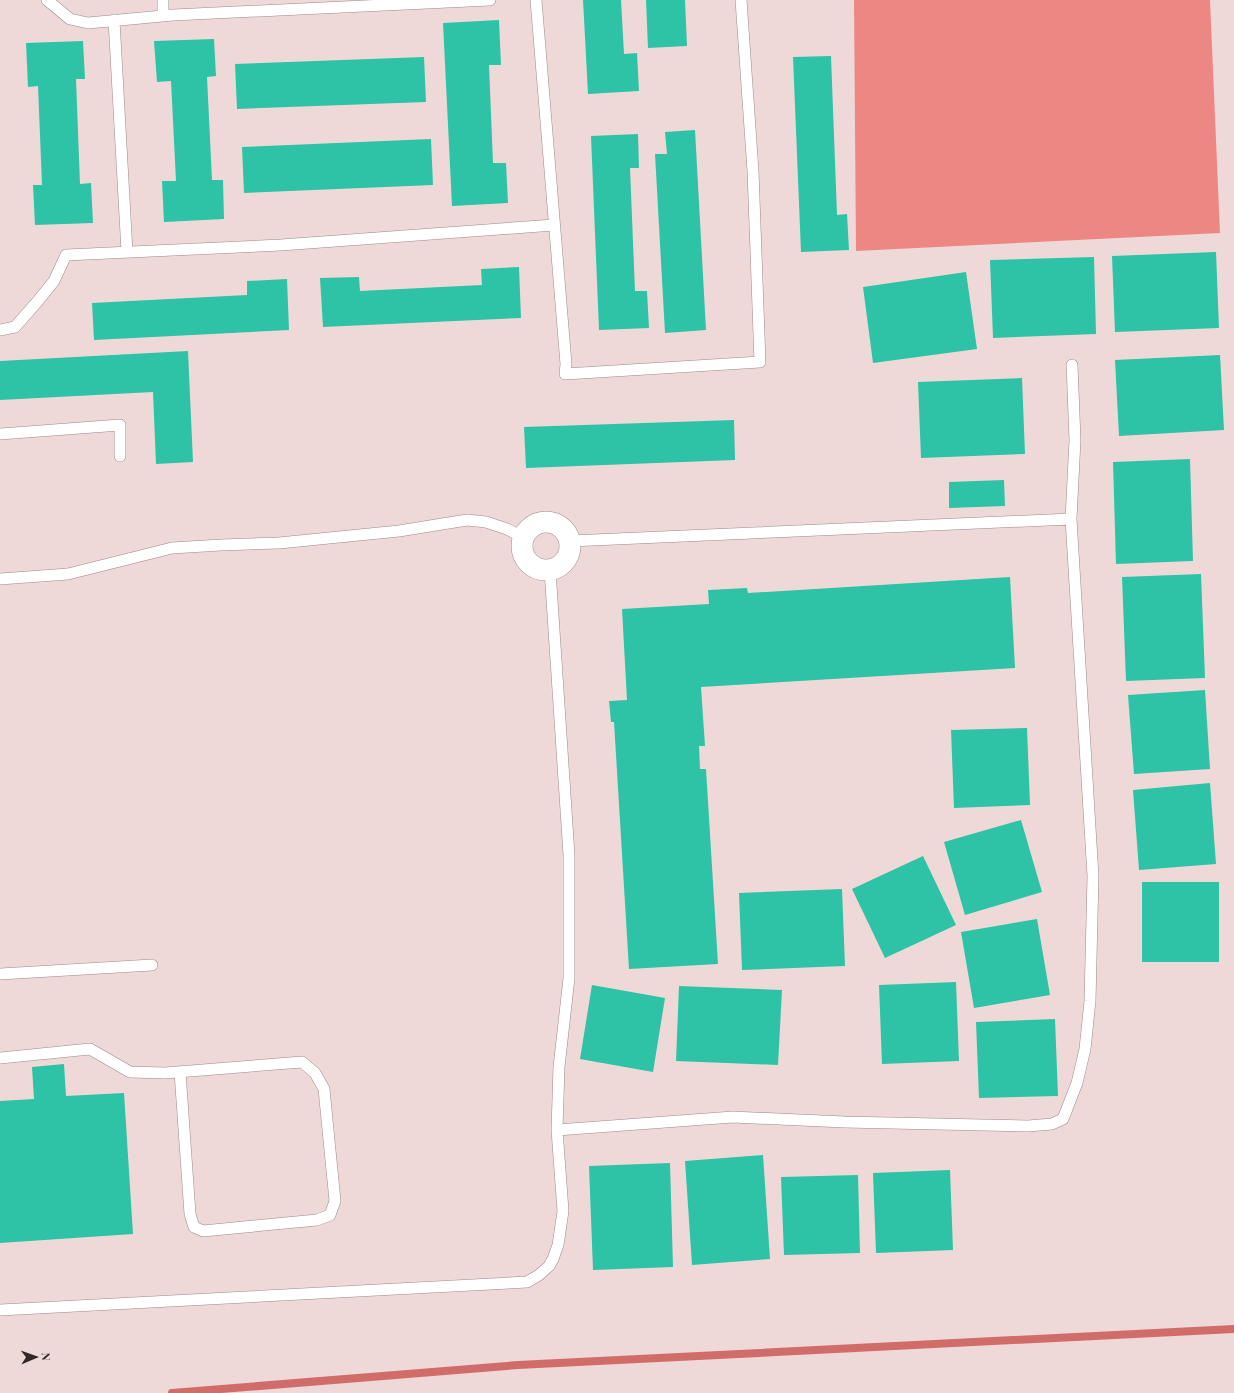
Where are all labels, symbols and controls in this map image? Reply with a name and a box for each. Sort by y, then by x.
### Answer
north arrow [16,1337,56,1377]
text: N [39,1352,54,1361]

